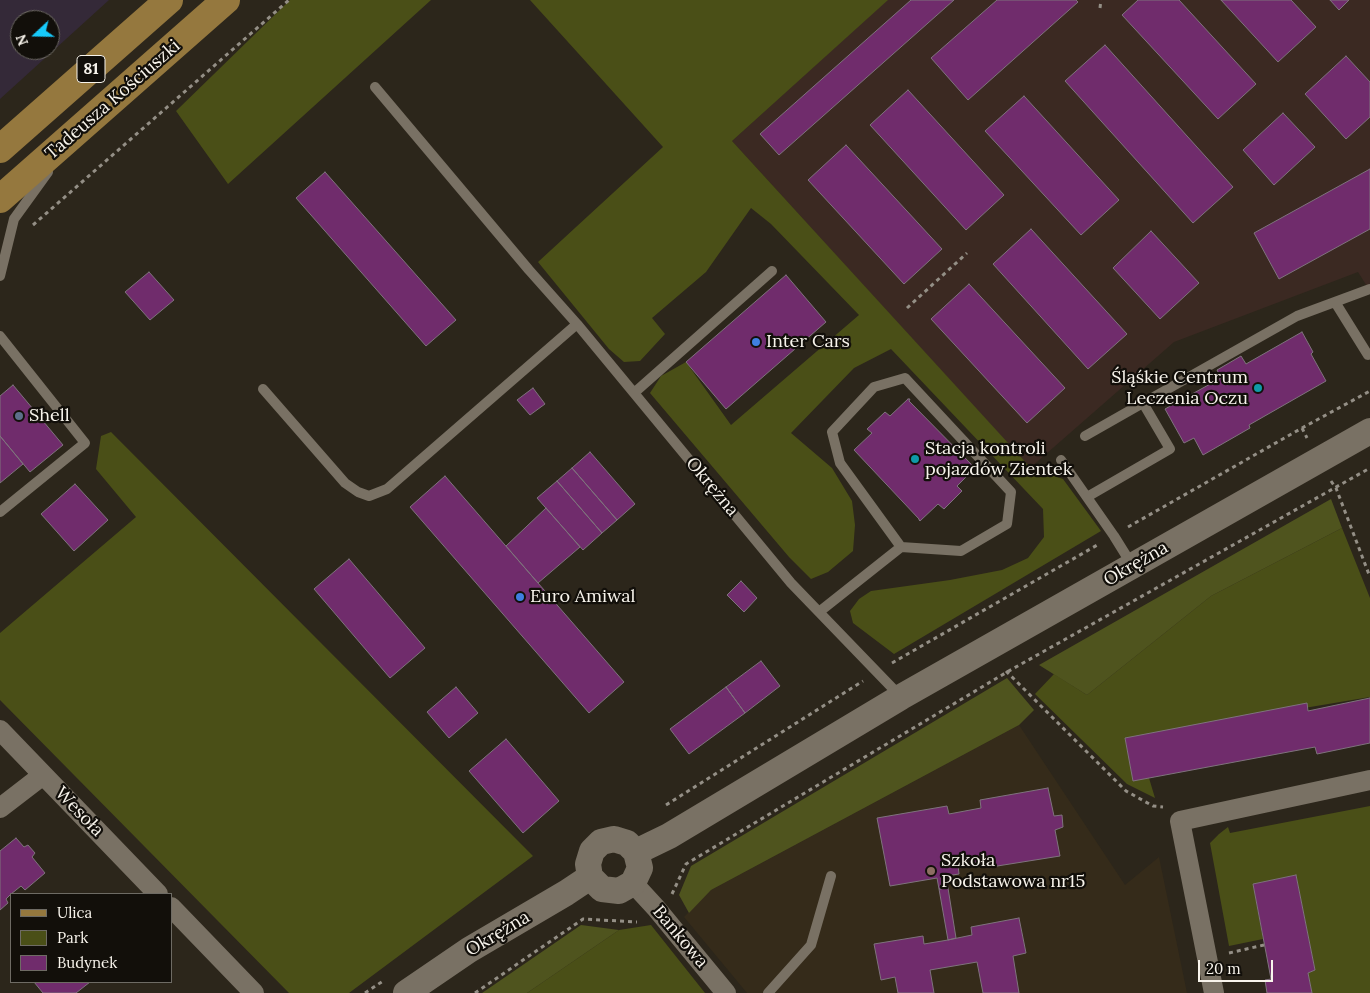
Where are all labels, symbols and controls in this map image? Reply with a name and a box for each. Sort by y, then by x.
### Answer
north arrow [10,10,60,60]
text: N [12,32,32,48]
street label: Tadeusza Kościuszki [41,36,185,164]
road number: 81 [77,56,105,82]
place label: Inter Cars [766,331,850,353]
marker: Inter Cars [750,336,762,348]
place label: Śląśkie Centrum Leczenia Oczu [1111,367,1248,409]
marker: Śląśkie Centrum Leczenia Oczu [1252,382,1264,394]
place label: Shell [29,405,70,427]
marker: Shell [13,410,25,422]
place label: Stacja kontroli pojazdów Zientek [925,438,1072,480]
street label: Okrężna [681,453,743,521]
marker: Stacja kontroli pojazdów Zientek [909,453,921,465]
street label: Okrężna [1100,537,1172,591]
place label: Euro Amiwal [530,586,635,608]
marker: Euro Amiwal [514,591,526,603]
street label: Wesoła [50,783,108,841]
place label: Szkoła Podstawowa nr15 [941,850,1085,892]
marker: Szkoła Podstawowa nr15 [925,865,937,877]
legend [10,893,172,983]
street label: Bankowa [648,901,712,973]
text: Ulica [57,903,92,922]
street label: Okrężna [462,907,534,961]
text: Park [57,928,88,947]
scale bar [1200,950,1275,982]
text: Budynek [57,953,117,972]
text: 20 m [1206,959,1241,978]

